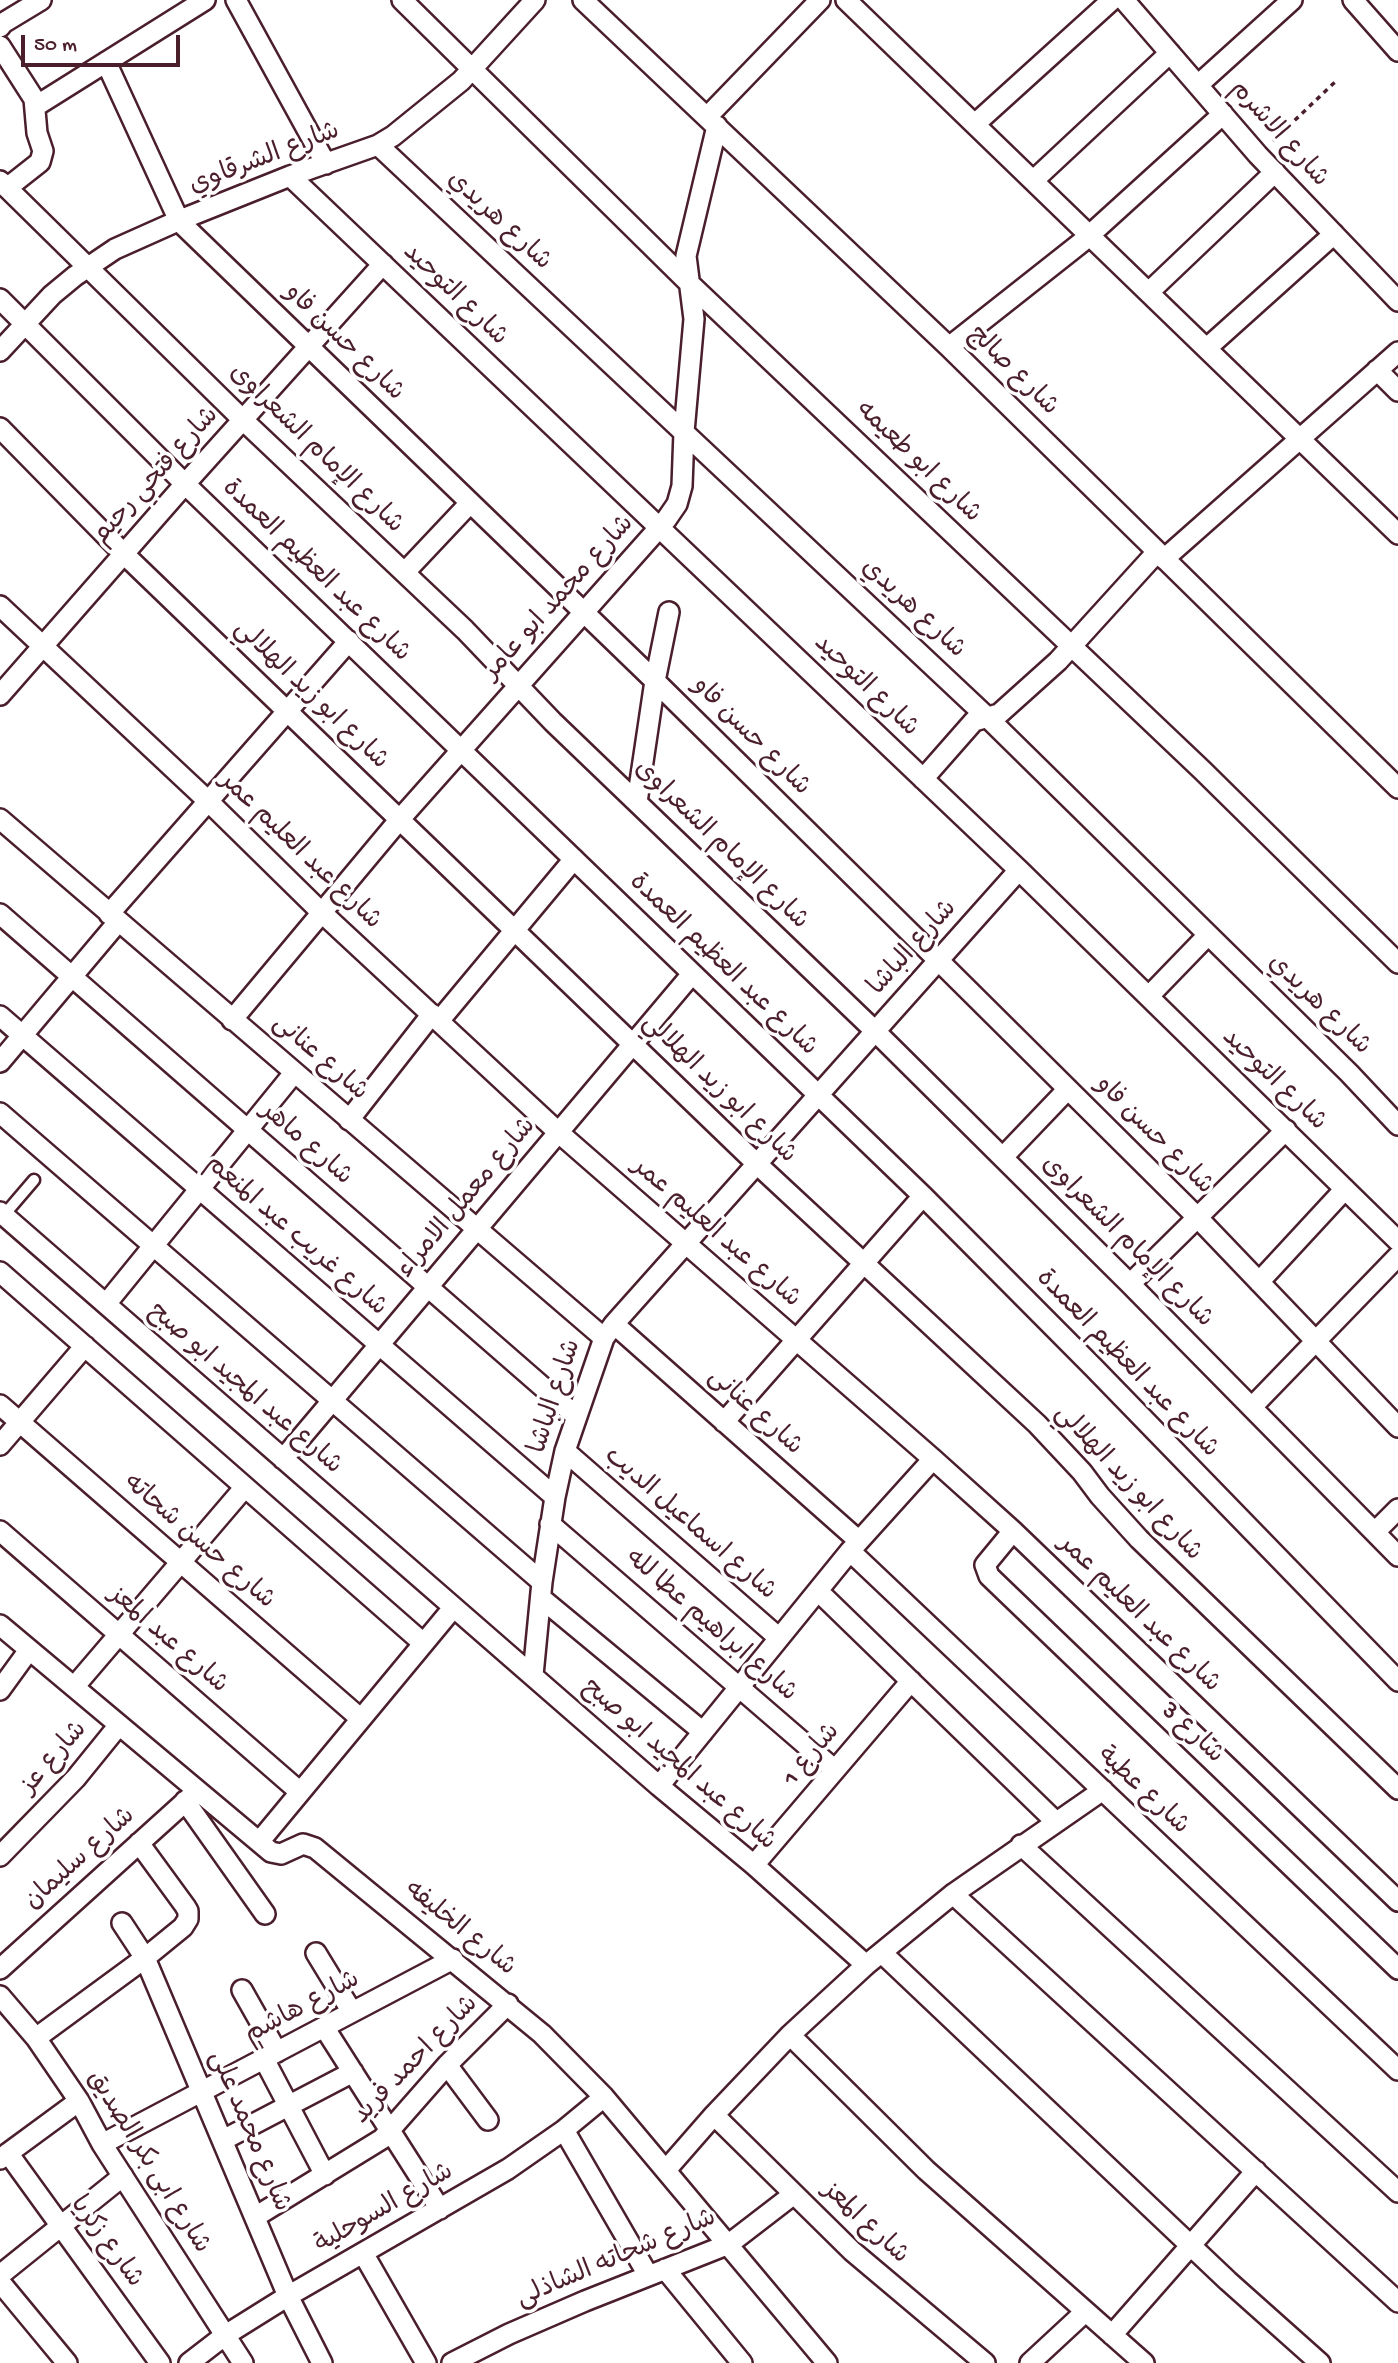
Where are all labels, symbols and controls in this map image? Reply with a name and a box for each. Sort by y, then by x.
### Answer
scale bar [24,21,184,65]
text: 50 m [34,34,77,59]
street label: شارع الاشرم [1222,75,1334,195]
street label: شارع الشرقاوي [185,117,345,203]
street label: شارع هريدي [439,166,557,278]
street label: شارع التوحيد [395,238,513,354]
street label: شارع حسن فاو [276,279,410,409]
street label: شارع صالح [960,320,1064,424]
street label: شارع الإمام الشعراوى [221,359,409,541]
street label: شارع ابو طعيمه [848,395,986,531]
street label: شارع فتحي رحيم [87,402,227,552]
street label: شارع عبد العظيم العمدة [214,474,416,670]
street label: شارع محمد ابو عامر [478,510,642,688]
street label: شارع هريدي [853,554,971,666]
street label: شارع ابو زيد الهلالي [226,614,394,778]
street label: شارع التوحيد [806,629,924,745]
street label: شارع حسن فاو [684,672,816,804]
street label: شارع الإمام الشعراوى [626,755,814,937]
street label: شارع عبد العليم عمر [211,766,387,938]
street label: شارع عبد العظيم العمدة [621,868,823,1064]
street label: شارع الباشا [863,895,965,1003]
street label: شارع هريدي [1260,949,1376,1063]
street label: شارع ابو زيد الهلالي [634,1008,802,1172]
street label: شارع عنانى [265,1009,373,1109]
street label: شارع التوحيد [1214,1023,1332,1139]
street label: شارع حسن فاو [1087,1071,1219,1203]
street label: شارع ماهر [252,1096,358,1194]
street label: شارع معمل الامراء [392,1112,544,1286]
street label: شارع غريب عبد المنعم [198,1150,392,1324]
street label: شارع الإمام الشعراوى [1033,1150,1219,1336]
street label: شارع عبد العليم عمر [624,1152,806,1316]
street label: شارع عبد العظيم العمدة [1028,1264,1224,1466]
street label: شارع عبد المجيد ابو صبح [141,1297,347,1483]
street label: شارع الباشا [524,1336,590,1458]
street label: شارع عنانى [700,1362,808,1464]
street label: شارع ابو زيد الهلالي [1046,1399,1208,1569]
street label: شارع اسماعيل الديب [596,1442,782,1608]
street label: شارع حسن شحاته [116,1469,280,1617]
street label: شارع عبد العليم عمر [1050,1529,1226,1701]
street label: شارع ابراهيم عطا لله [618,1544,802,1710]
street label: شارع عبد المعز [101,1580,233,1702]
street label: شارع عبد المجيد ابو صبح [575,1673,781,1859]
street label: شارع 3 [1153,1696,1229,1772]
street label: شارع عز [15,1716,95,1802]
street label: شارع 1 [778,1718,848,1794]
street label: شارع عطية [1089,1741,1195,1843]
street label: شارع سليمان [19,1802,143,1918]
street label: شارع الخليفه [397,1876,521,1984]
street label: شارع هاشم [240,1966,366,2052]
street label: شارع احمد فريد [348,1990,486,2132]
street label: شارع محمد على [200,2047,296,2217]
street label: شارع ابى بكر الصديق [78,2066,216,2260]
street label: شارع السوحلية [310,2158,460,2262]
street label: شارع المعز [814,2176,914,2272]
street label: شارع زكريا [61,2191,149,2295]
street label: شارع شحاته الشاذلى [512,2204,722,2316]

